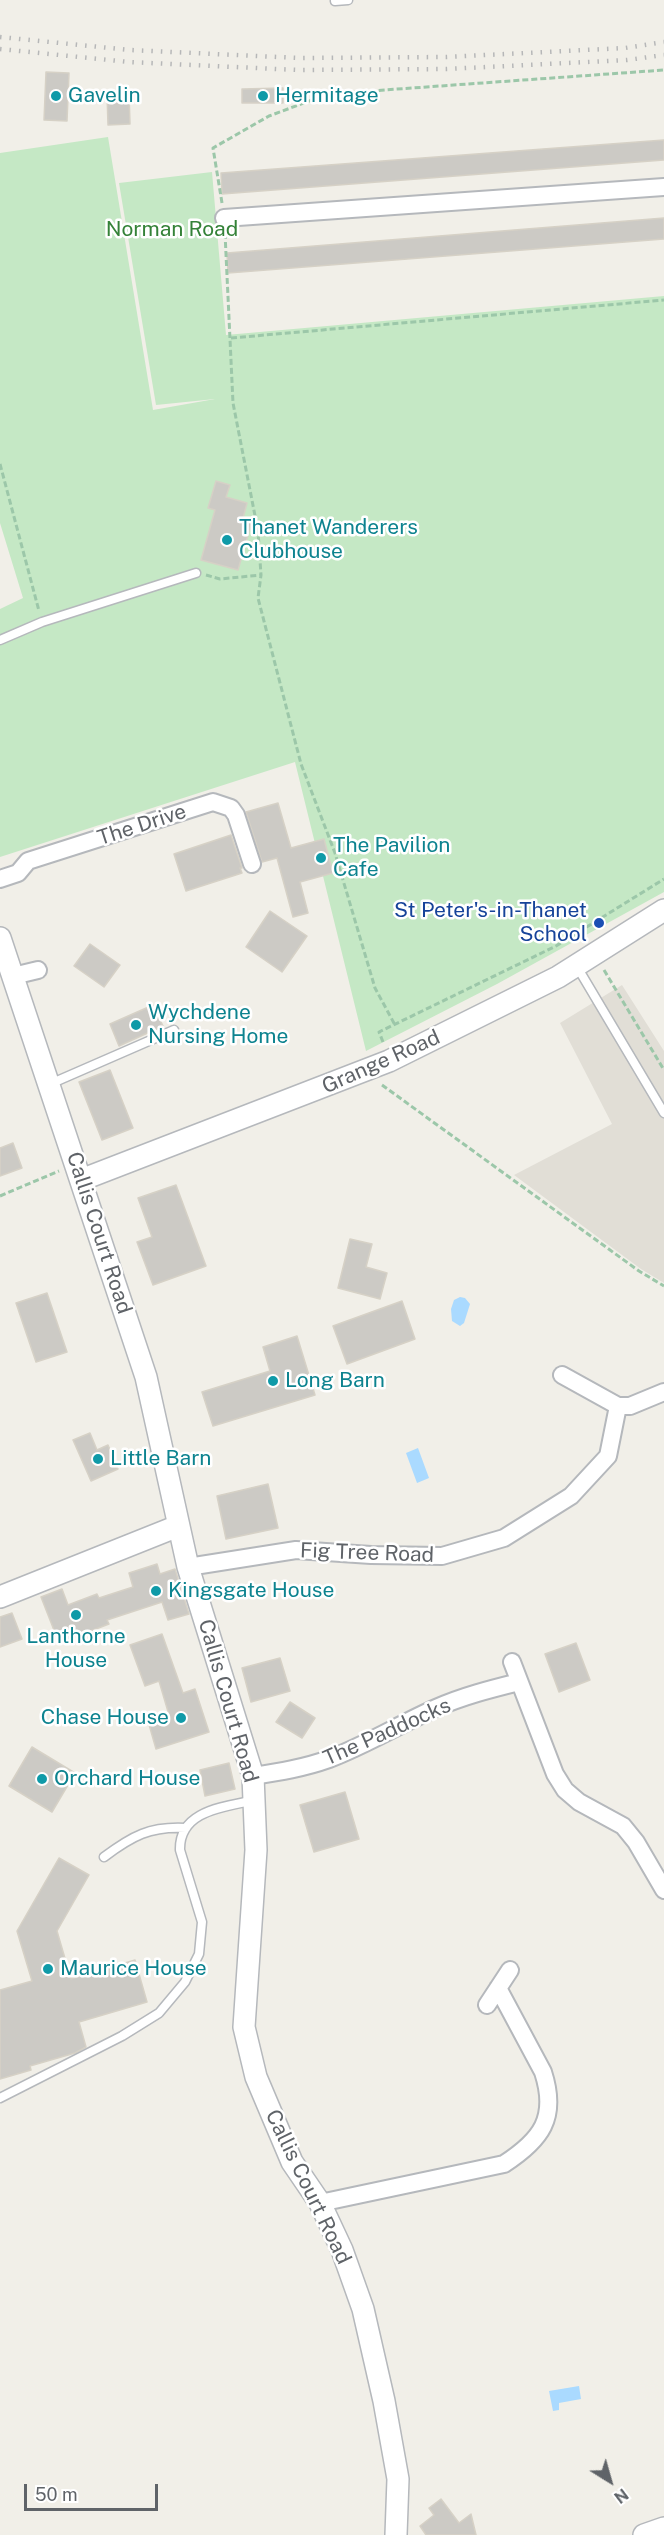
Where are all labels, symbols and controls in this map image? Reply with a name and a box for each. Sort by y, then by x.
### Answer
place label: Gavelin [68,83,141,109]
place label: Hermitage [275,83,379,109]
marker: Gavelin [49,89,63,103]
marker: Hermitage [256,89,270,103]
park label: Norman Road [106,217,238,243]
place label: Thanet Wanderers Clubhouse [239,515,418,565]
marker: Thanet Wanderers Clubhouse [220,533,234,547]
street label: The Drive [94,799,190,851]
place label: The Pavilion Cafe [333,833,450,883]
marker: The Pavilion Cafe [314,851,328,865]
place label: St Peter's-in-Thanet School [394,898,587,948]
marker: St Peter's-in-Thanet School [592,916,606,930]
place label: Wychdene Nursing Home [148,1000,288,1050]
marker: Wychdene Nursing Home [129,1018,143,1032]
street label: Grange Road [318,1025,444,1099]
street label: Callis Court Road [61,1149,137,1317]
place label: Long Barn [285,1368,385,1394]
marker: Long Barn [266,1374,280,1388]
place label: Little Barn [110,1446,211,1472]
marker: Little Barn [91,1452,105,1466]
street label: Fig Tree Road [299,1538,435,1568]
place label: Kingsgate House [168,1578,334,1604]
marker: Kingsgate House [149,1584,163,1598]
marker: Lanthorne House [69,1608,83,1622]
street label: Callis Court Road [193,1616,263,1786]
place label: Lanthorne House [26,1624,126,1674]
street label: The Paddocks [319,1693,455,1771]
place label: Chase House [41,1705,169,1731]
marker: Chase House [174,1711,188,1725]
place label: Orchard House [54,1766,200,1792]
marker: Orchard House [35,1772,49,1786]
place label: Maurice House [60,1956,207,1982]
marker: Maurice House [41,1962,55,1976]
street label: Callis Court Road [260,2106,356,2268]
north arrow [580,2451,640,2511]
scale bar [27,2472,160,2510]
text: 50 m [35,2484,78,2505]
text: N [610,2484,632,2507]

